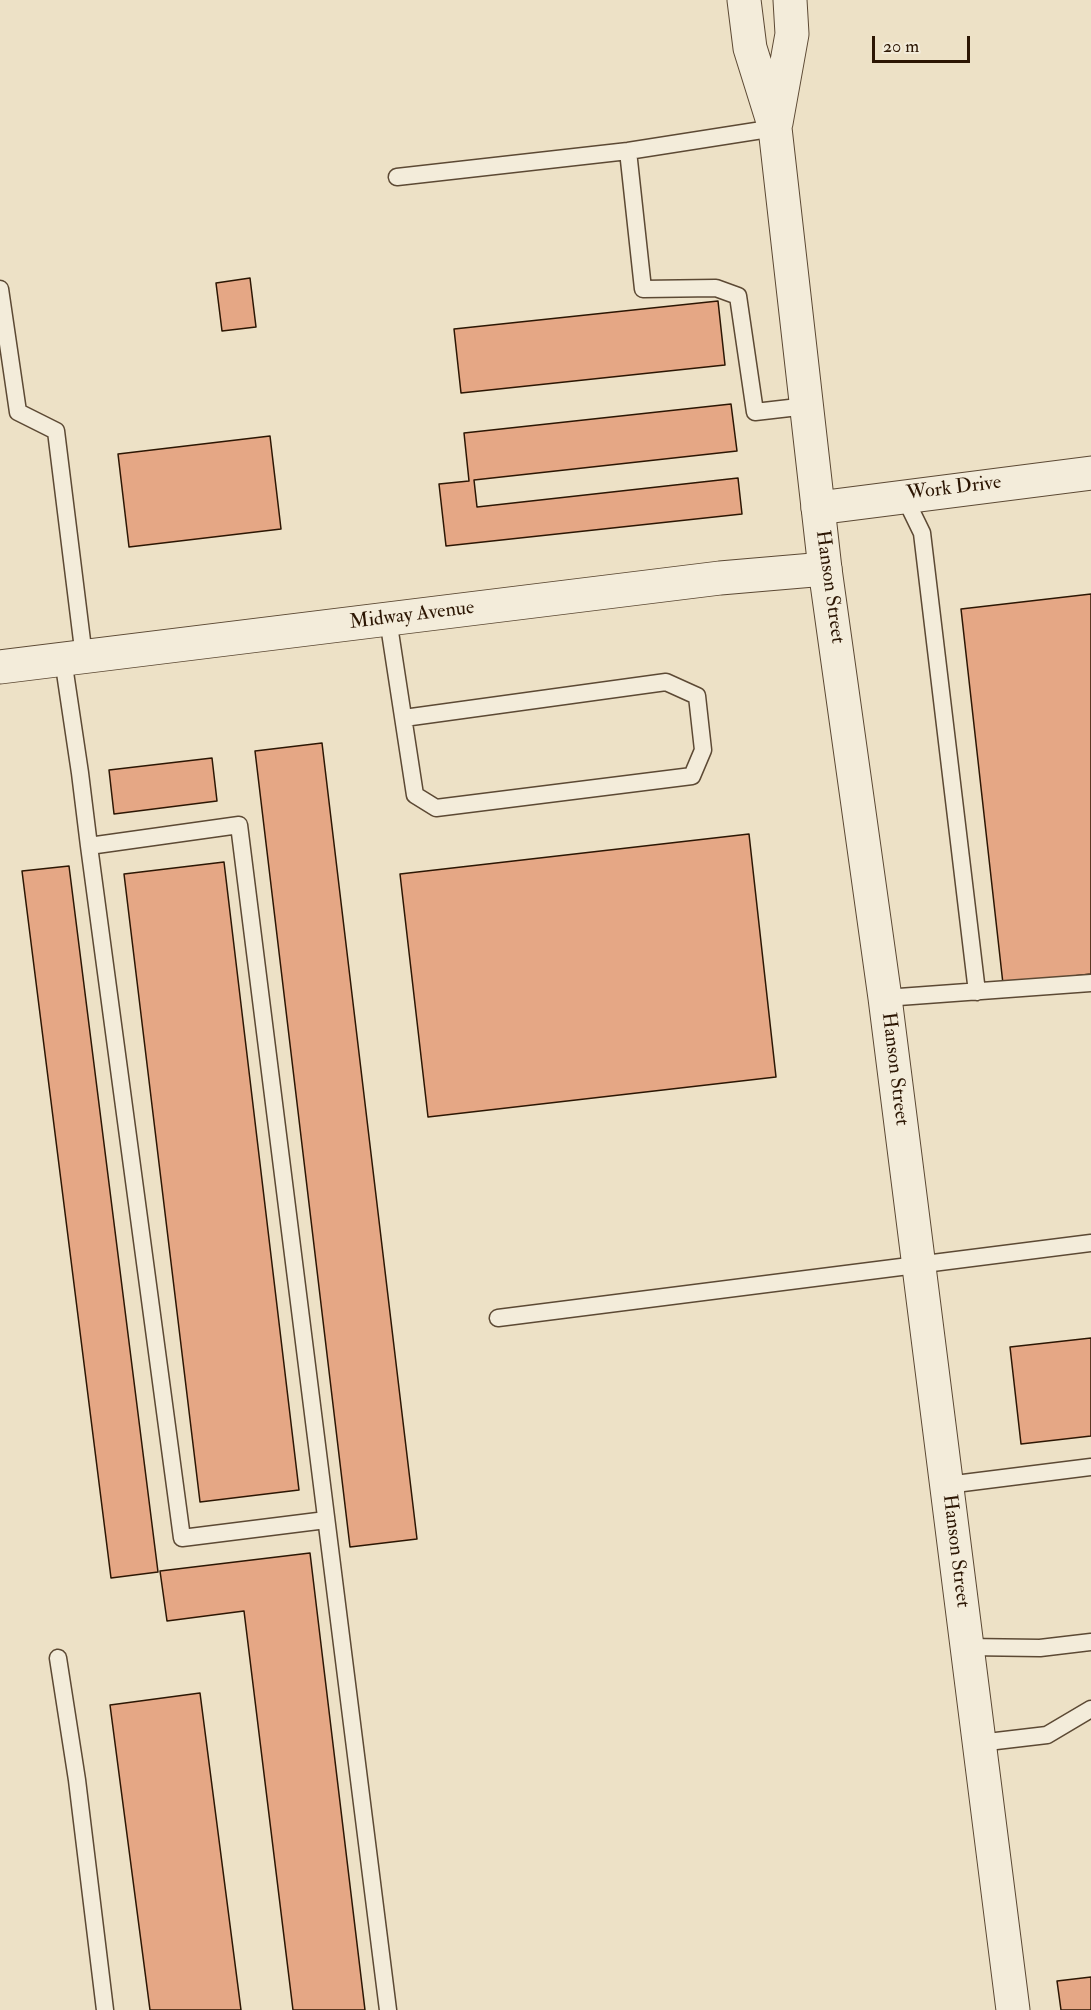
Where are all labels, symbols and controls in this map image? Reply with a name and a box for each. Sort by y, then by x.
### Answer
scale bar [875,24,972,62]
text: 20 m [883,35,919,58]
street label: Work Drive [905,471,1003,507]
street label: Hanson Street [809,529,849,645]
street label: Midway Avenue [348,596,476,636]
street label: Hanson Street [875,1011,913,1127]
street label: Hanson Street [936,1493,974,1609]

